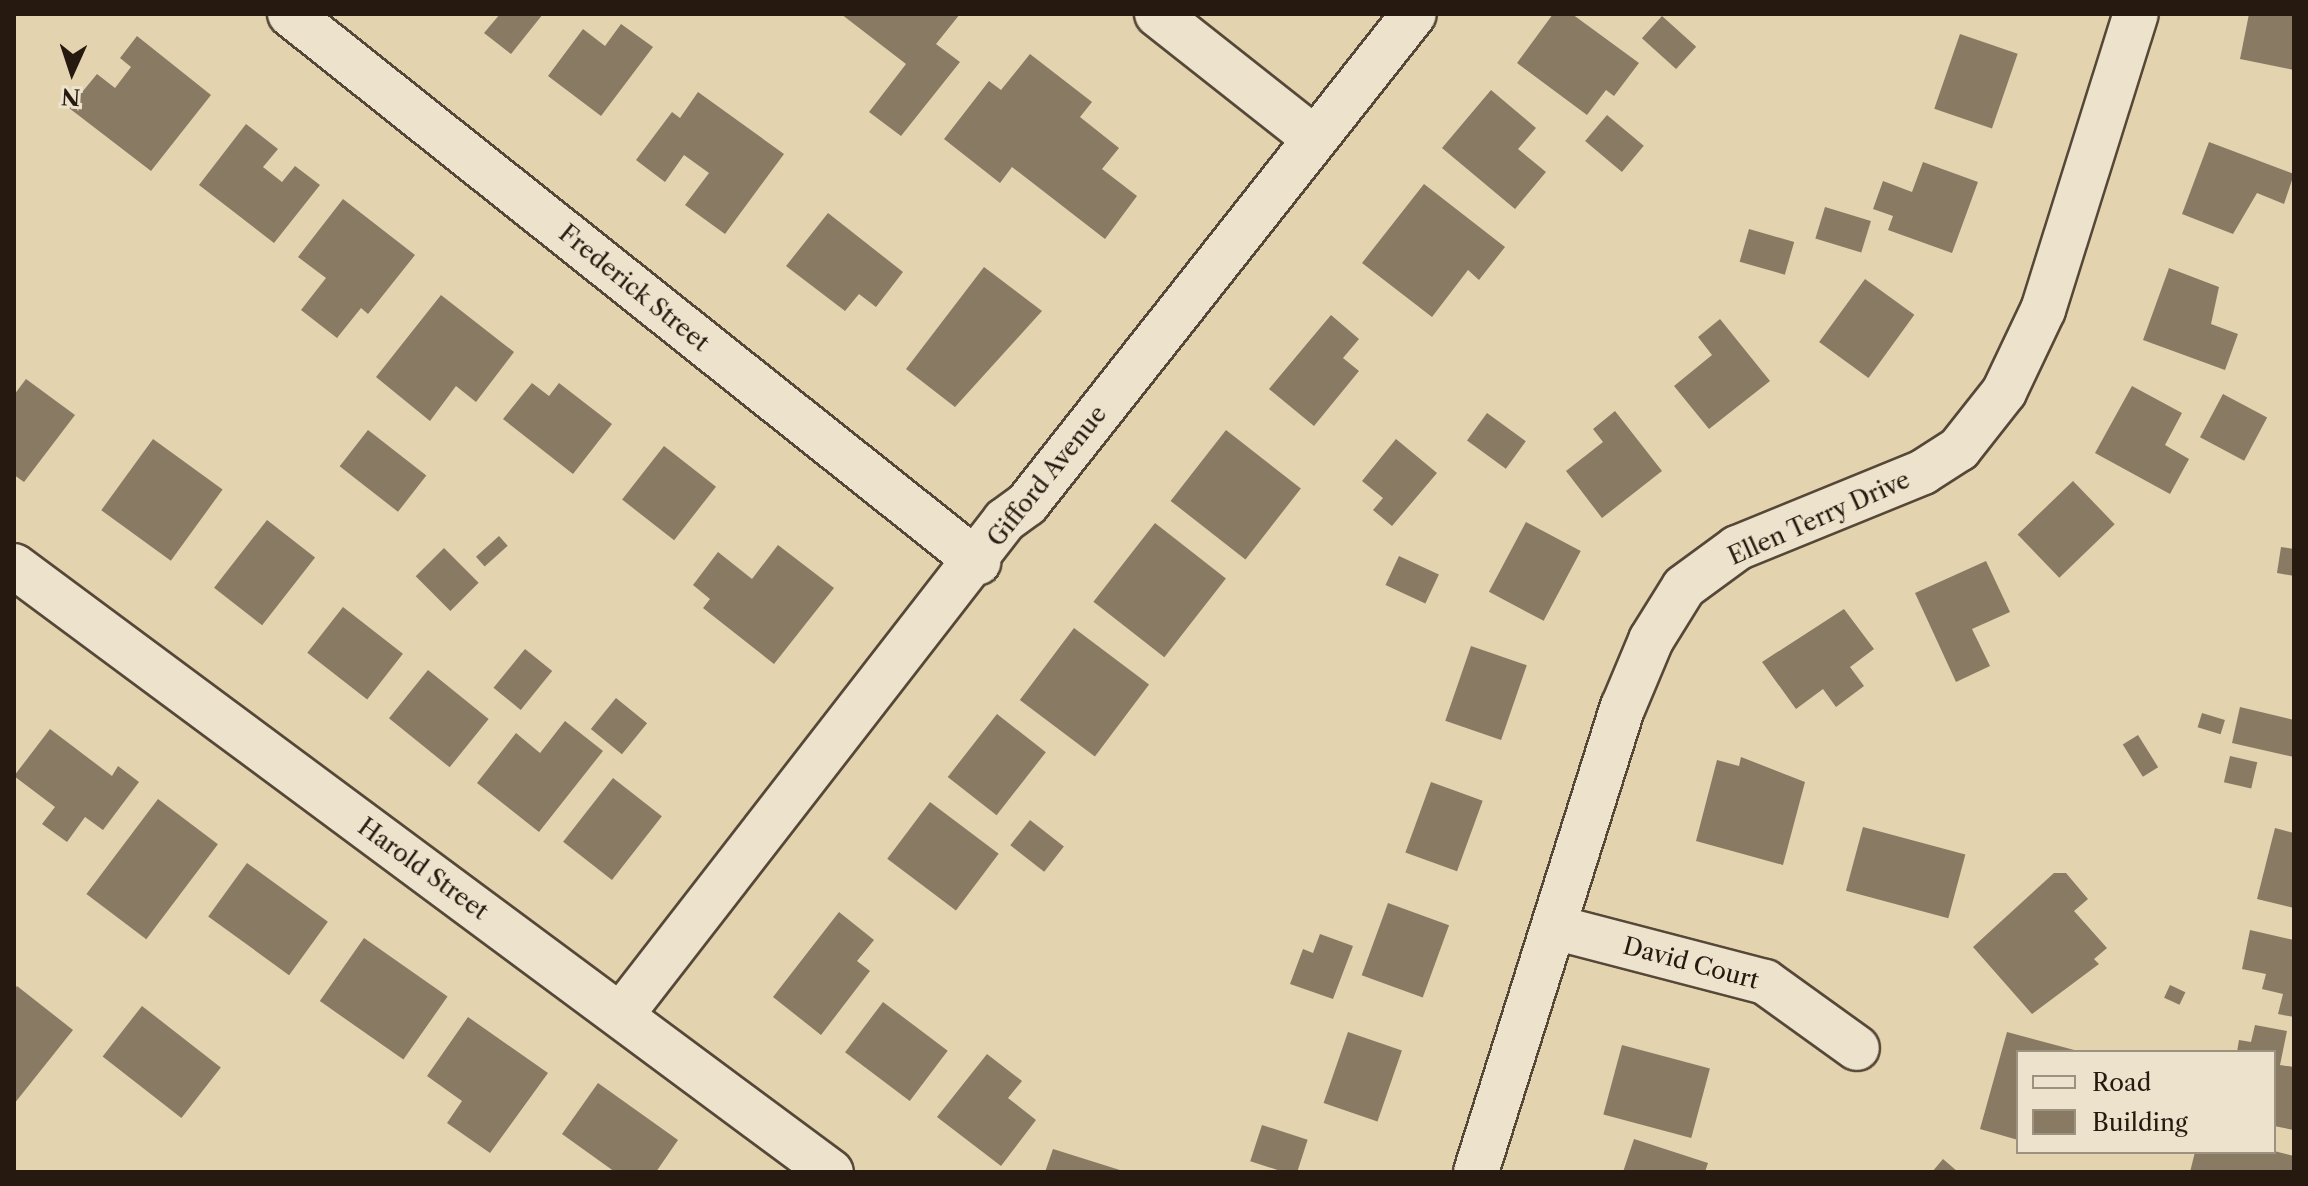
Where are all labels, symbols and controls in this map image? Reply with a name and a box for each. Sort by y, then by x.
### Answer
north arrow [32,32,112,112]
text: N [60,82,81,110]
street label: Frederick Street [553,219,715,357]
street label: Gifford Avenue [981,399,1113,553]
street label: Ellen Terry Drive [1723,465,1915,571]
street label: Harold Street [352,812,494,926]
street label: David Court [1620,931,1762,995]
legend [2016,1050,2276,1154]
text: Road [2092,1068,2151,1097]
text: Building [2092,1108,2188,1137]

